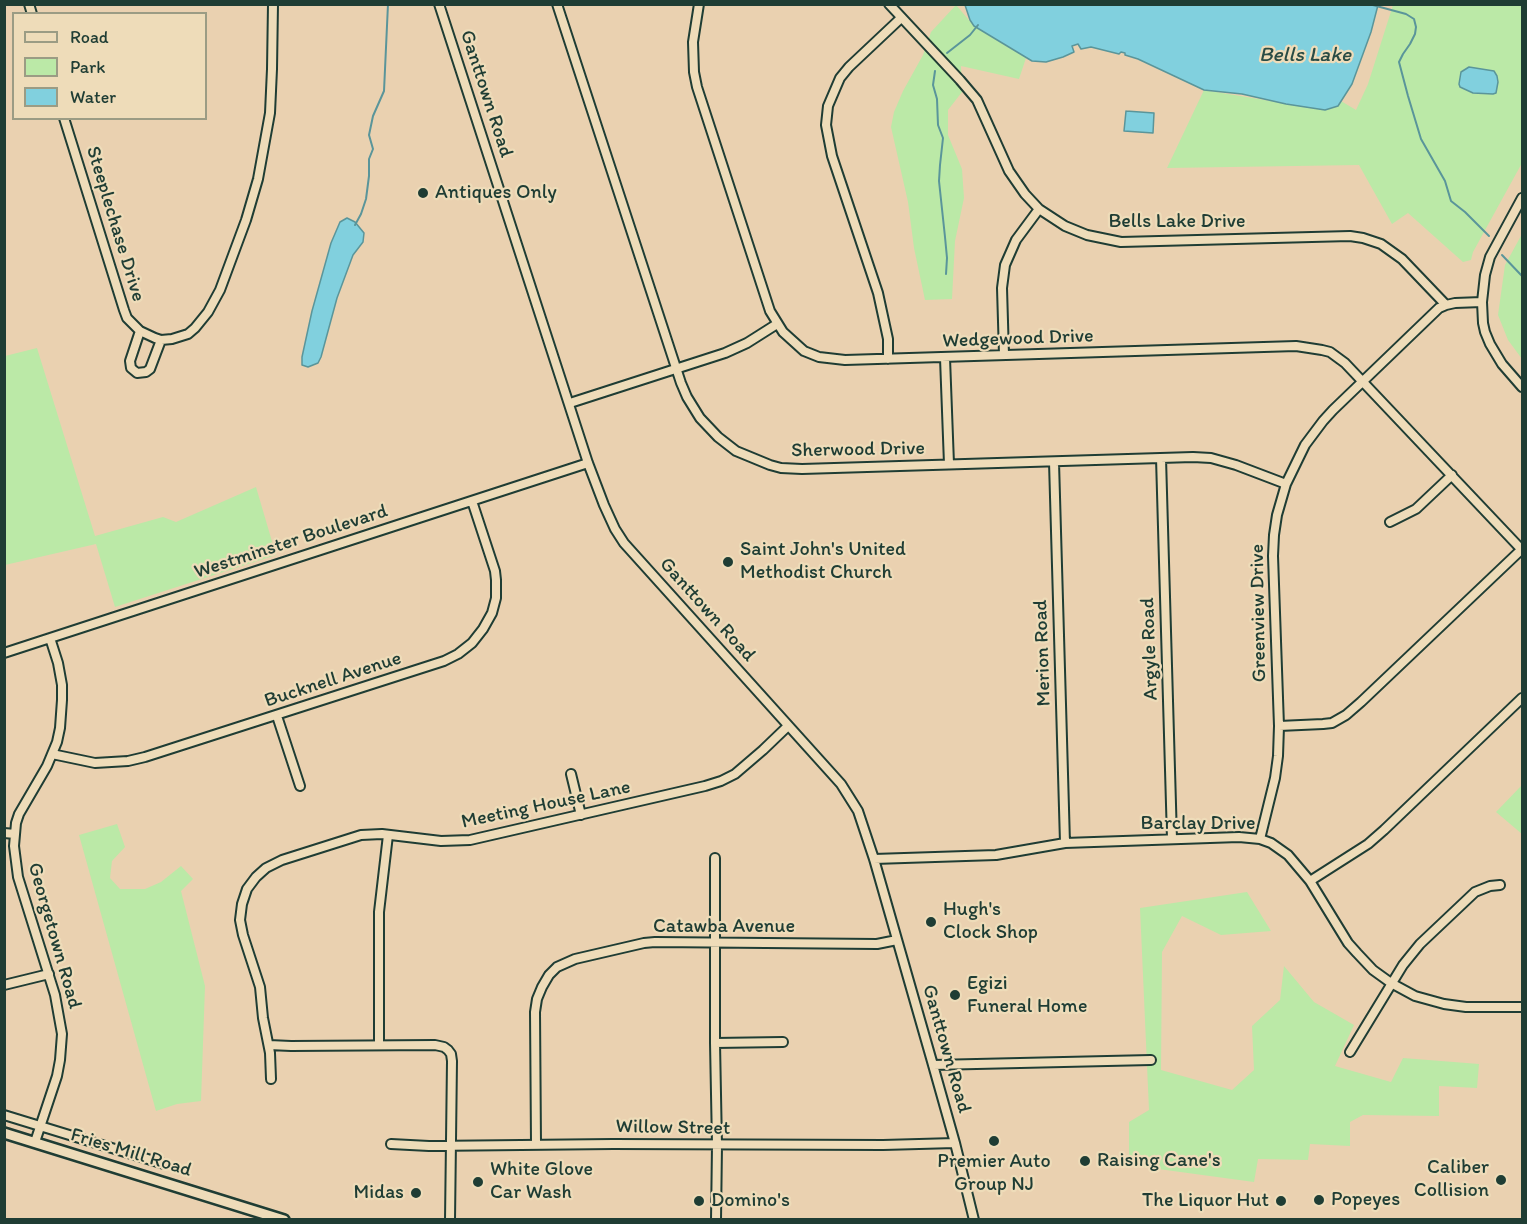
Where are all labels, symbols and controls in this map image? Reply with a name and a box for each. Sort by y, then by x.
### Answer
legend [12,12,207,120]
text: Road [70,26,109,48]
street label: Ganttown Road [454,27,518,161]
water label: Bells Lake [1259,43,1351,69]
text: Park [70,56,105,78]
text: Water [70,86,116,108]
street label: Steeplechase Drive [80,143,150,305]
place label: Antiques Only [435,181,557,205]
marker: Antiques Only [416,186,430,200]
street label: Bells Lake Drive [1108,210,1246,234]
street label: Wedgewood Drive [942,324,1094,354]
street label: Sherwood Drive [791,437,925,463]
street label: Westminster Boulevard [191,499,391,585]
place label: Saint John's United Methodist Church [740,538,906,585]
street label: Greenview Drive [1246,544,1272,682]
street label: Ganttown Road [654,553,760,667]
marker: Saint John's United Methodist Church [721,555,735,569]
street label: Argyle Road [1136,597,1164,701]
street label: Merion Road [1029,599,1057,707]
street label: Bucknell Avenue [261,647,405,713]
street label: Meeting House Lane [459,775,633,835]
street label: Barclay Drive [1141,812,1255,836]
street label: Georgetown Road [22,860,86,1012]
place label: Hugh's Clock Shop [943,898,1038,945]
street label: Catawba Avenue [653,915,795,939]
marker: Hugh's Clock Shop [924,915,938,929]
place label: Egizi Funeral Home [967,972,1087,1019]
street label: Ganttown Road [916,982,976,1116]
marker: Egizi Funeral Home [948,988,962,1002]
street label: Willow Street [615,1115,731,1141]
street label: Fries Mill Road [67,1123,195,1183]
marker: Premier Auto Group NJ [987,1134,1001,1148]
place label: Raising Cane's [1097,1149,1221,1173]
place label: Premier Auto Group NJ [937,1150,1051,1197]
marker: Raising Cane's [1078,1154,1092,1168]
place label: Caliber Collision [1414,1156,1489,1203]
place label: White Glove Car Wash [490,1158,593,1205]
marker: Caliber Collision [1494,1173,1508,1187]
marker: White Glove Car Wash [471,1175,485,1189]
place label: Midas [353,1181,404,1205]
marker: Midas [409,1186,423,1200]
place label: Popeyes [1331,1188,1400,1212]
place label: Domino's [711,1189,790,1213]
place label: The Liquor Hut [1142,1189,1269,1213]
marker: Popeyes [1312,1193,1326,1207]
marker: Domino's [692,1194,706,1208]
marker: The Liquor Hut [1274,1194,1288,1208]

